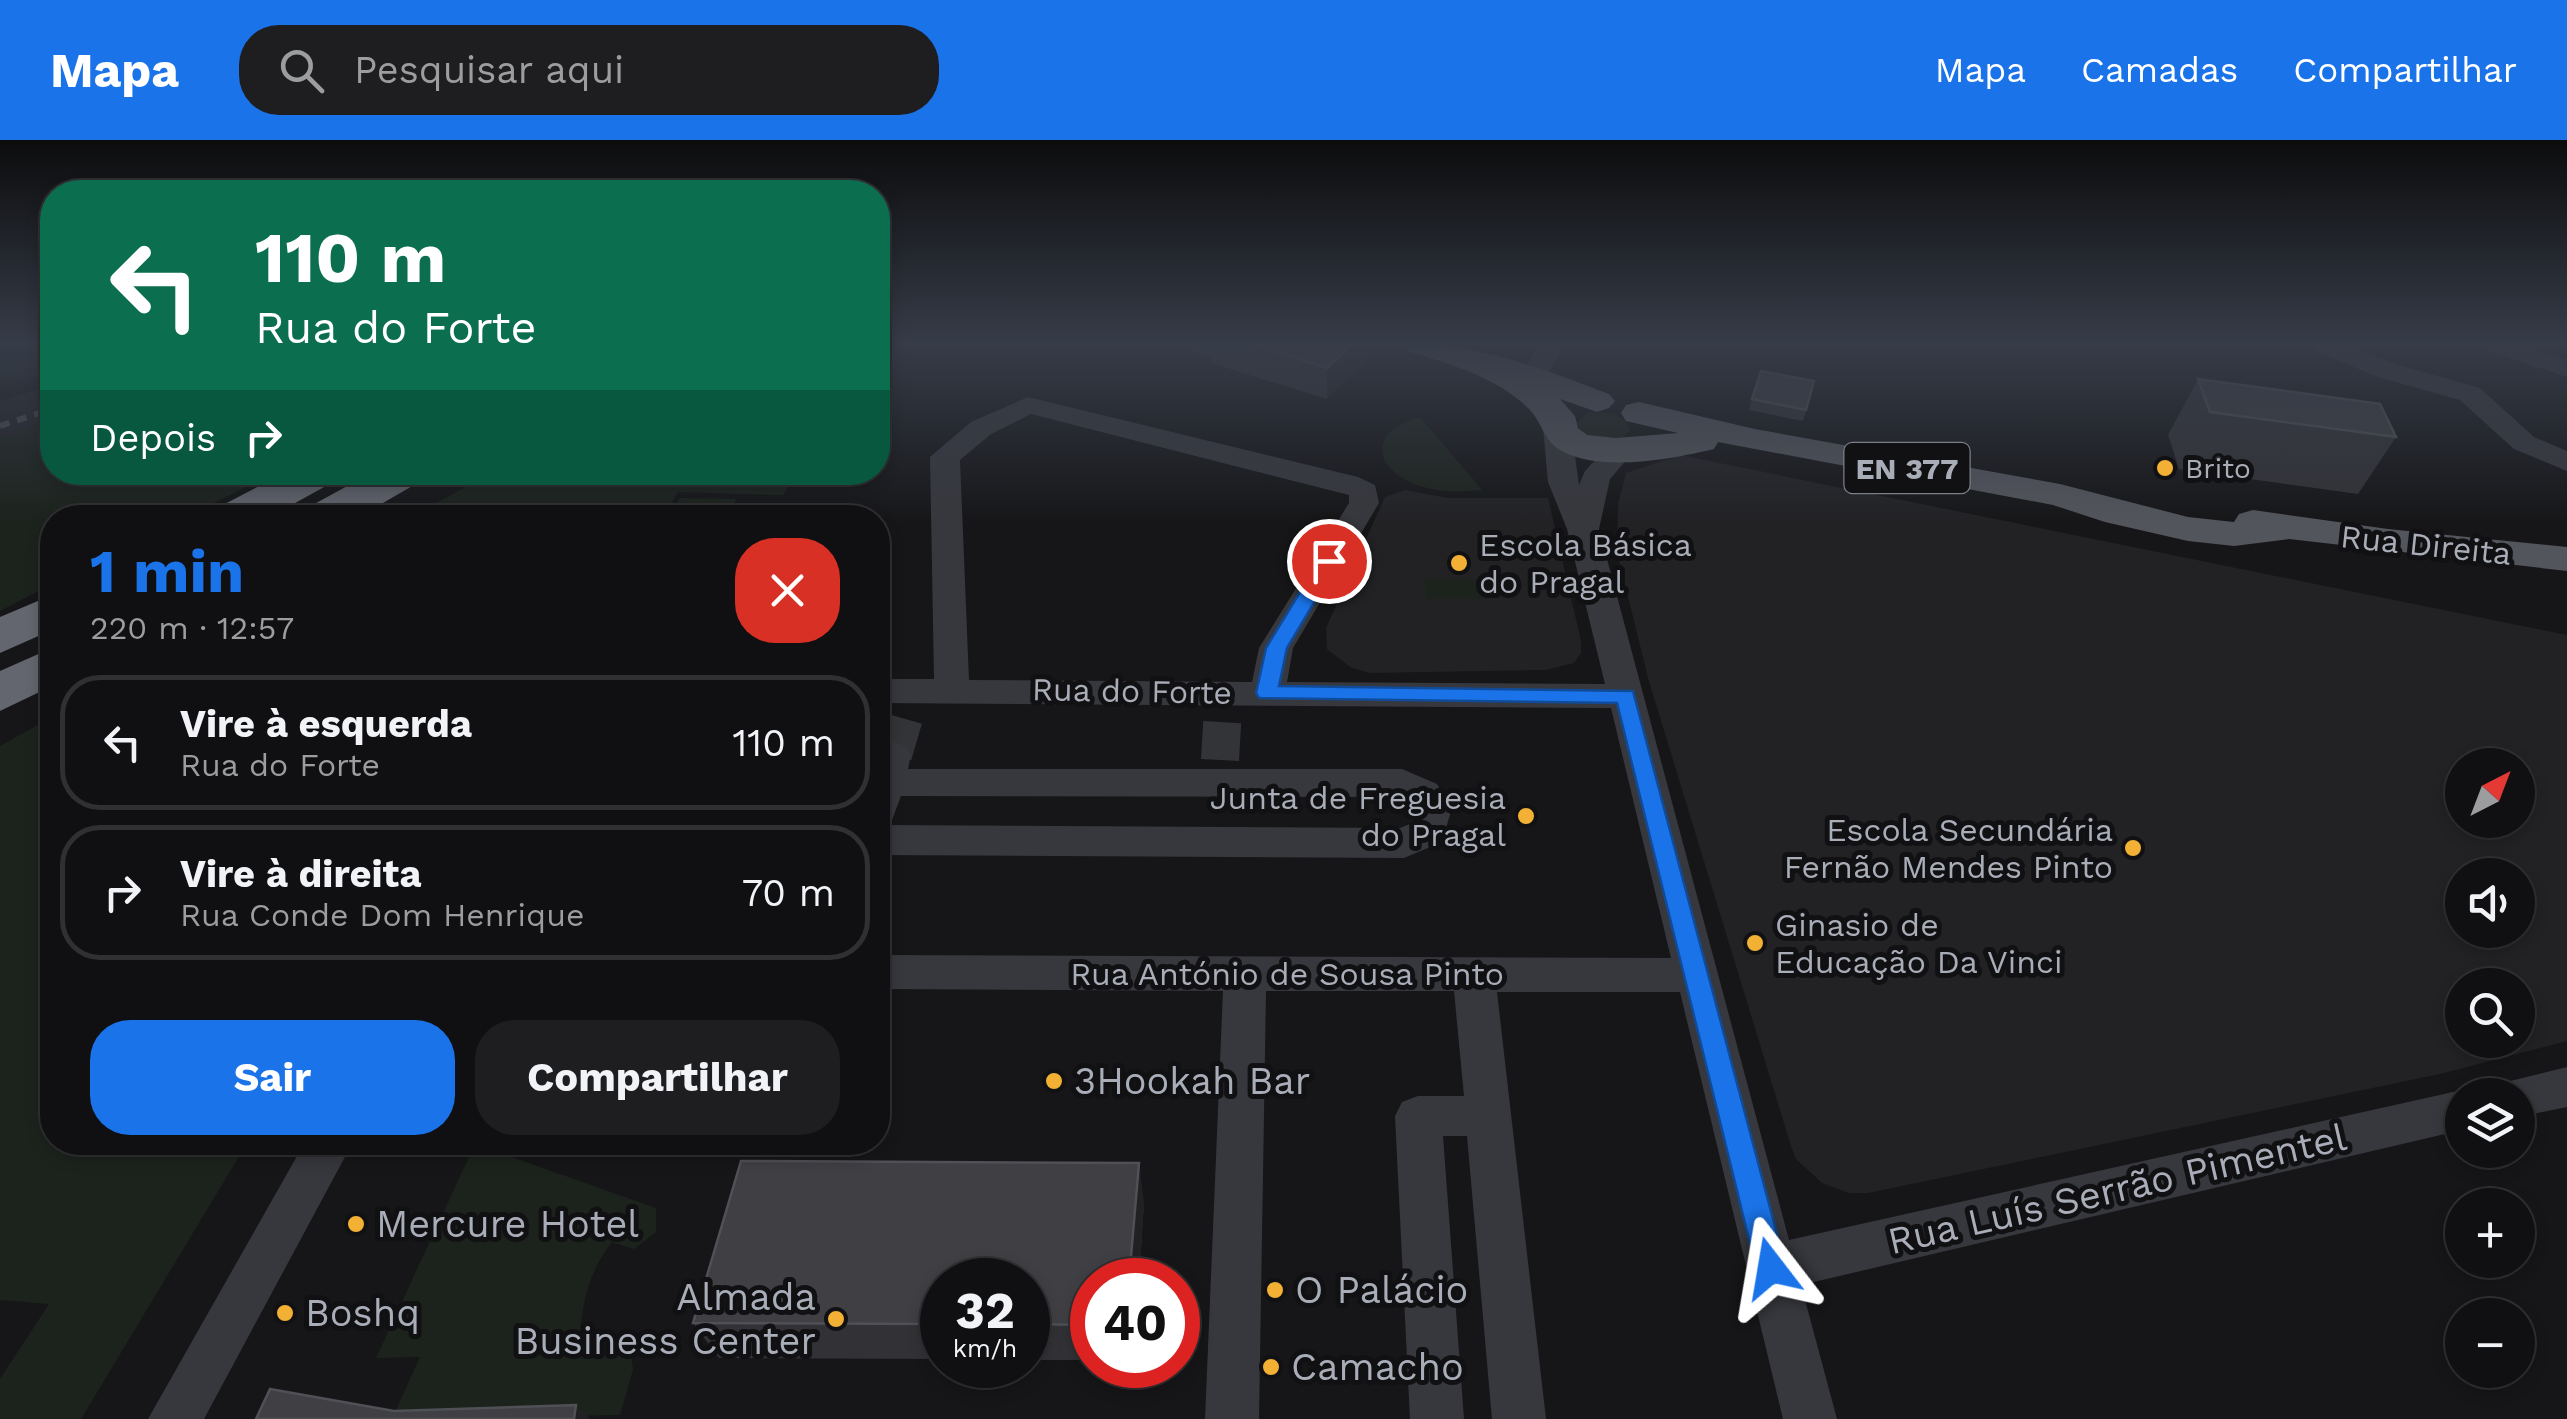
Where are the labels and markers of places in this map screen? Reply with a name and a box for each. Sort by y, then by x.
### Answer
place label: Brito [2185,452,2251,485]
marker: Brito [2154,457,2176,479]
pin [1287,519,1372,604]
place label: Escola Básica do Pragal [1479,526,1692,601]
marker: Escola Básica do Pragal [1448,552,1470,574]
place label: Junta de Freguesia do Pragal [1210,779,1506,854]
marker: Junta de Freguesia do Pragal [1515,805,1537,827]
place label: Escola Secundária Fernão Mendes Pinto [1784,811,2113,886]
marker: Escola Secundária Fernão Mendes Pinto [2122,837,2144,859]
place label: Ginasio de Educação Da Vinci [1775,906,2063,981]
marker: Ginasio de Educação Da Vinci [1744,932,1766,954]
place label: 3Hookah Bar [1074,1059,1310,1103]
marker: 3Hookah Bar [1043,1070,1065,1092]
place label: Mercure Hotel [376,1202,639,1246]
marker: Mercure Hotel [345,1213,367,1235]
place label: O Palácio [1295,1268,1468,1312]
place label: Almada Business Center [515,1275,816,1363]
marker: O Palácio [1264,1279,1286,1301]
place label: Boshq [305,1291,420,1335]
marker: Boshq [274,1302,296,1324]
marker: Almada Business Center [825,1308,847,1330]
place label: Camacho [1291,1345,1464,1389]
marker: Camacho [1260,1356,1282,1378]

